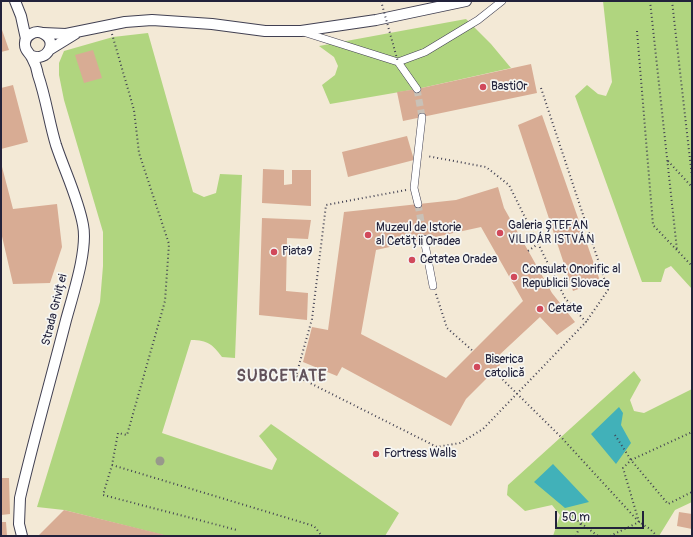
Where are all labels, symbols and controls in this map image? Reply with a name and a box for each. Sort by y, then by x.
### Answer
place label: BastiOr [491,80,528,94]
marker: BastiOr [478,82,488,92]
place label: Galeria ȘTEFAN VILIDÁR ISTVÁN [508,219,594,247]
place label: Muzeul de Istorie al Cetății Oradea [376,221,461,249]
marker: Galeria ȘTEFAN VILIDÁR ISTVÁN [495,228,505,238]
marker: Muzeul de Istorie al Cetății Oradea [363,230,373,240]
place label: Piata9 [282,245,313,259]
marker: Piata9 [269,247,279,257]
place label: Cetatea Oradea [420,253,497,267]
marker: Cetatea Oradea [407,255,417,265]
place label: Consulat Onorific al Republicii Slovace [522,263,621,291]
marker: Consulat Onorific al Republicii Slovace [509,272,519,282]
street label: Strada Griviței [39,273,71,347]
place label: Cetate [548,302,582,316]
marker: Cetate [535,304,545,314]
place label: Biserica catolică [485,353,525,381]
marker: Biserica catolică [472,362,482,372]
district label: SUBCETATE [237,367,327,387]
place label: Fortress Walls [384,447,456,461]
marker: Fortress Walls [371,449,381,459]
scale bar [557,503,646,529]
text: 50 m [562,510,590,525]

